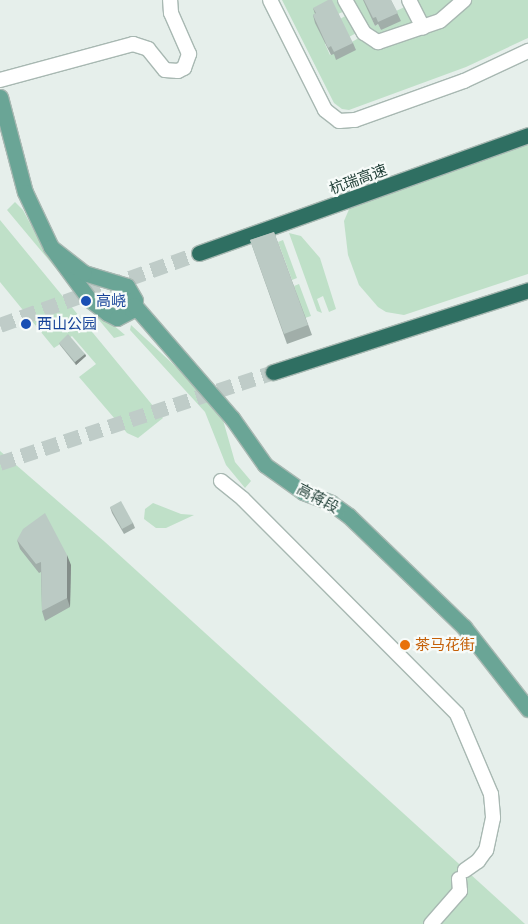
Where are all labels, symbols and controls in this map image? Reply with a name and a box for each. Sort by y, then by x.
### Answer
street label: 杭瑞高速 [327,160,389,198]
place label: 高峣 [96,292,126,310]
marker: 高峣 [80,295,92,307]
place label: 西山公园 [37,315,97,333]
marker: 西山公园 [19,317,33,331]
street label: 高蒋段 [294,479,342,517]
place label: 茶马花街 [415,636,475,654]
marker: 茶马花街 [399,639,411,651]

